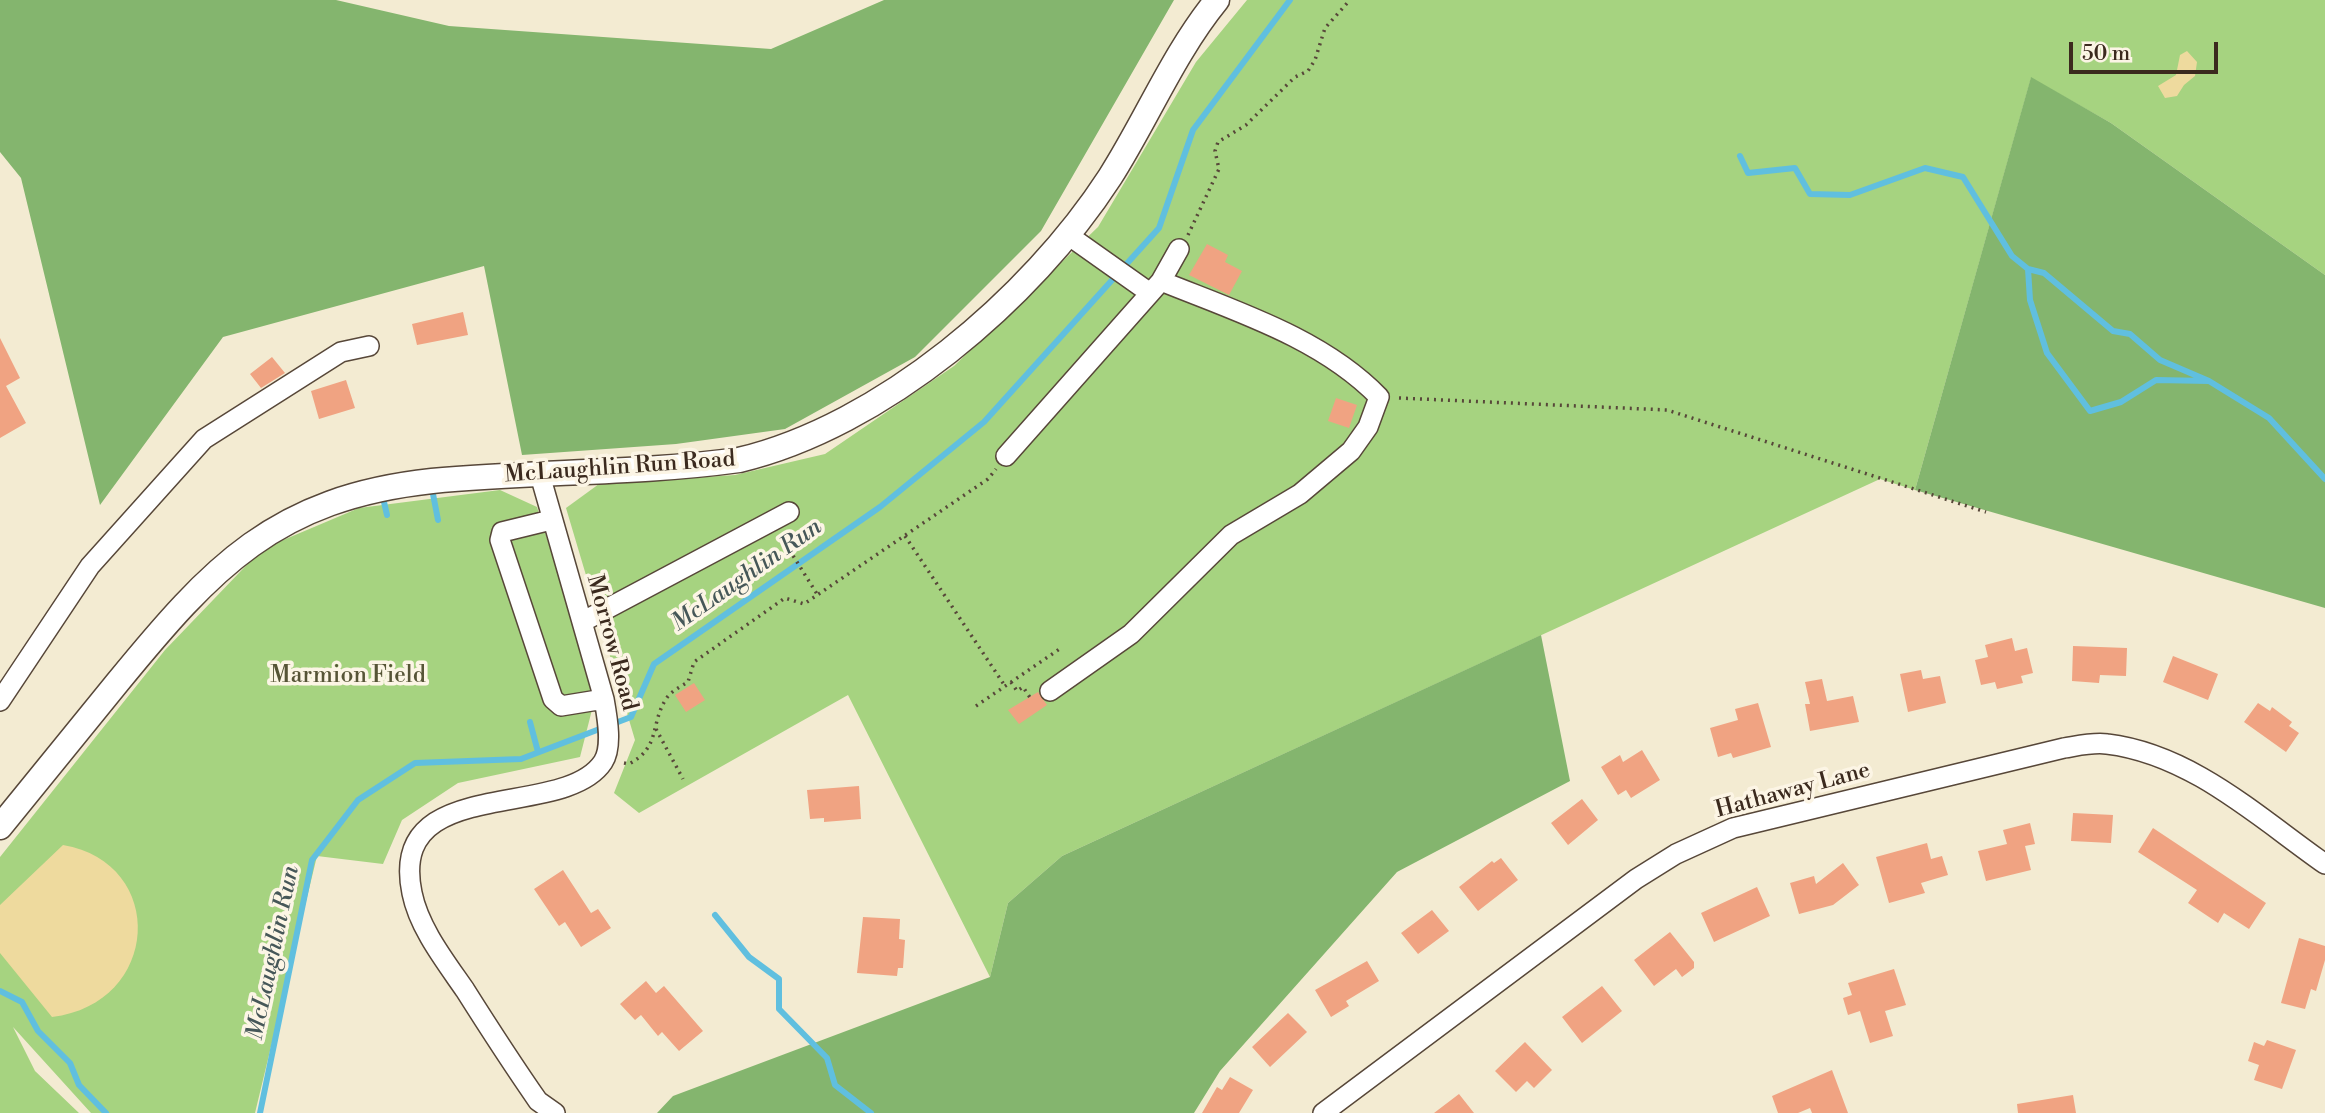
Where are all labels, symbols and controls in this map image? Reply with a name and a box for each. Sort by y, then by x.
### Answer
scale bar [2073,28,2222,72]
text: 50 m [2082,41,2130,67]
street label: McLaughlin Run Road [504,446,736,490]
water label: McLaughlin Run [666,513,828,639]
street label: Morrow Road [580,572,642,714]
park label: Marmion Field [270,662,426,690]
street label: Hathaway Lane [1713,757,1873,825]
water label: McLaughlin Run [241,863,307,1043]

